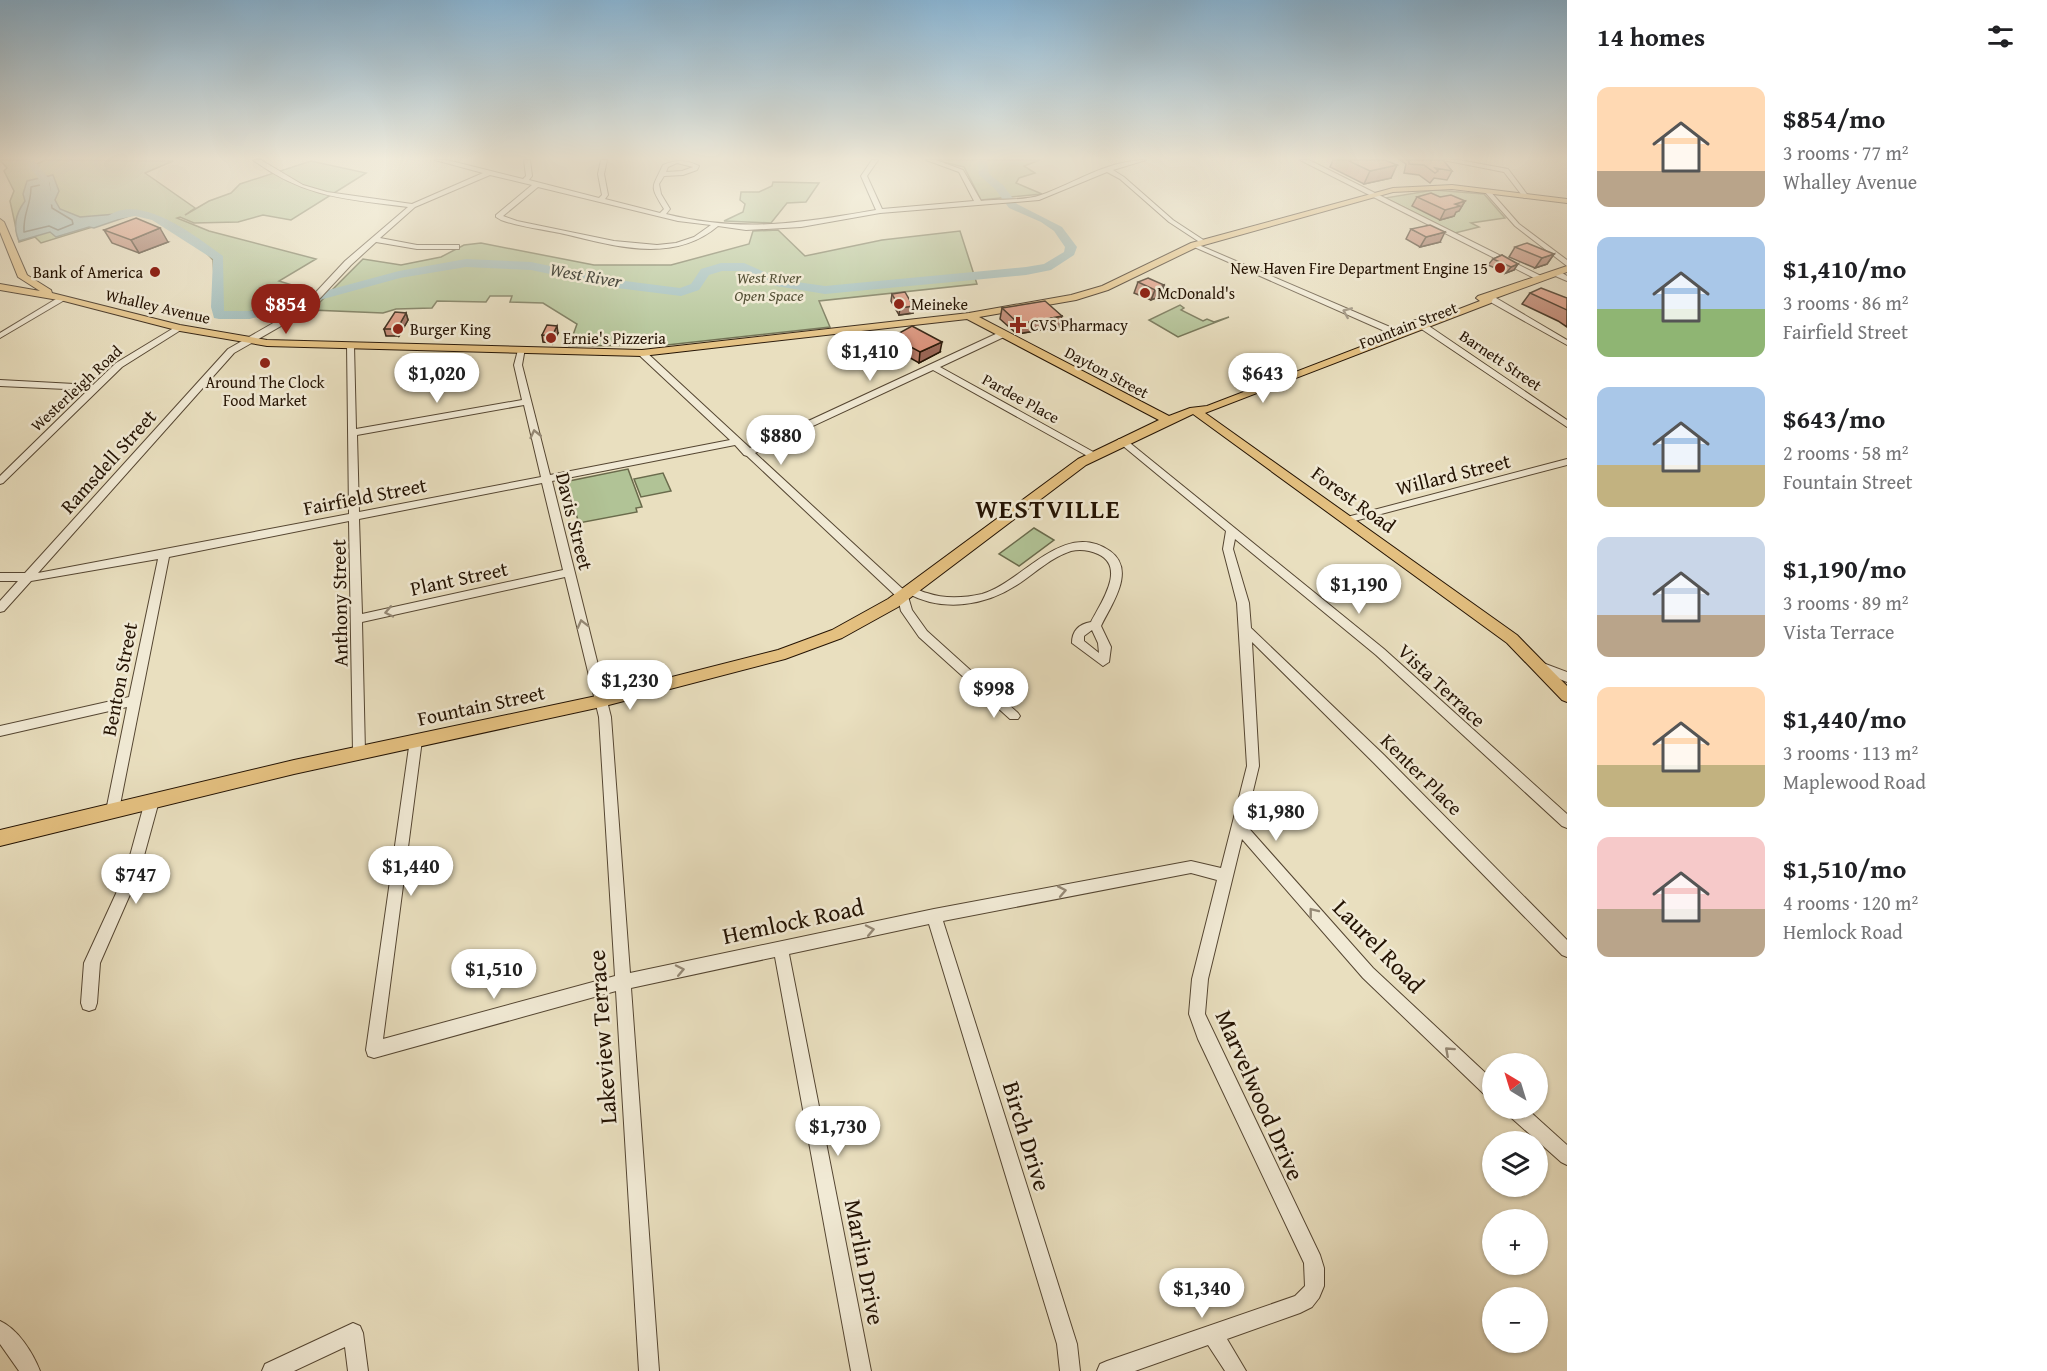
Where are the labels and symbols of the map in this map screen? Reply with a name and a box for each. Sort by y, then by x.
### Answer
water label: West River [548,255,625,295]
place label: New Haven Fire Department Engine 15 [1231,256,1488,280]
place label: Bank of America [33,260,143,284]
marker: New Haven Fire Department Engine 15 [1493,261,1507,275]
marker: Bank of America [148,265,162,279]
park label: West River Open Space [734,265,804,307]
place label: McDonald's [1157,281,1235,305]
street label: Whalley Avenue [103,282,213,330]
pin: $854 [250,284,322,335]
marker: McDonald's [1138,286,1152,300]
place label: Meineke [911,292,968,316]
street label: Fountain Street [1355,295,1461,355]
marker: Meineke [892,297,906,311]
one-way arrow [1342,307,1353,319]
place label: CVS Pharmacy [1030,313,1128,337]
place label: Burger King [410,317,491,341]
marker: CVS Pharmacy [1011,318,1025,332]
marker: Burger King [391,322,405,336]
street label: Barnett Street [1455,323,1547,397]
place label: Ernie's Pizzeria [563,326,666,350]
marker: Ernie's Pizzeria [544,331,558,345]
pin: $1,410 [821,331,919,382]
street label: Westerleigh Road [25,339,127,437]
street label: Dayton Street [1061,340,1154,404]
pin: $1,020 [388,353,486,404]
pin: $643 [1227,353,1299,404]
marker: Around The Clock Food Market [258,356,272,370]
street label: Pardee Place [978,367,1064,429]
place label: Around The Clock Food Market [205,370,325,412]
street label: Ramsdell Street [53,402,163,520]
pin: $880 [745,415,817,466]
one-way arrow [529,430,542,440]
street label: Willard Street [1393,446,1513,502]
street label: Forest Road [1306,459,1402,540]
street label: Davis Street [549,469,601,573]
street label: Fairfield Street [301,470,429,522]
district label: WESTVILLE [975,489,1121,528]
street label: Anthony Street [323,539,355,667]
street label: Plant Street [408,554,510,602]
pin: $1,190 [1310,564,1408,615]
one-way arrow [384,605,394,618]
one-way arrow [577,619,590,629]
street label: Benton Street [94,620,144,738]
street label: Vista Terrace [1391,636,1493,734]
pin: $1,230 [581,660,679,711]
pin: $998 [958,668,1030,719]
street label: Fountain Street [415,677,547,733]
street label: Kenter Place [1374,726,1470,822]
pin: $1,980 [1227,791,1325,842]
pin: $1,440 [362,846,460,897]
pin: $747 [100,854,172,905]
one-way arrow [1056,885,1066,898]
street label: Hemlock Road [719,889,867,953]
street label: Laurel Road [1325,891,1433,1001]
one-way arrow [1309,908,1320,919]
one-way arrow [865,924,875,937]
pin: $1,510 [445,949,543,1000]
street label: Lakeview Terrace [578,949,626,1125]
one-way arrow [674,964,684,977]
street label: Marvelwood Drive [1207,1004,1313,1186]
one-way arrow [1445,1047,1456,1058]
north arrow [1482,1053,1548,1119]
street label: Birch Drive [994,1077,1060,1195]
pin: $1,730 [789,1106,887,1157]
street label: Marlin Drive [836,1196,894,1328]
pin: $1,340 [1153,1268,1251,1319]

